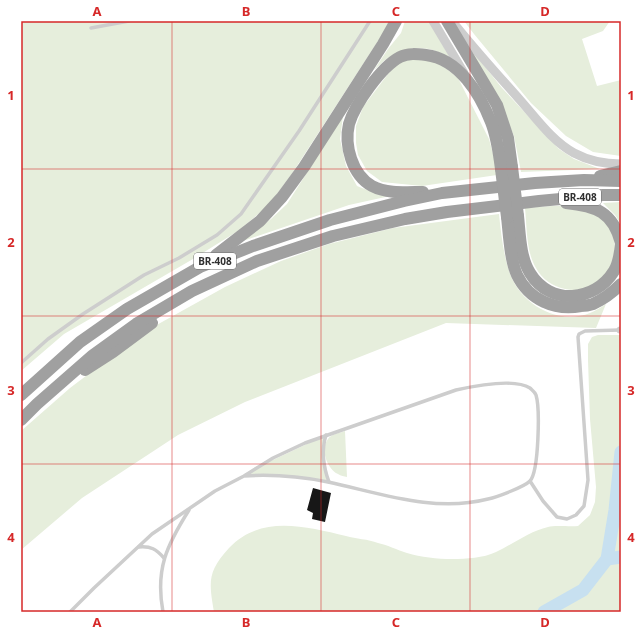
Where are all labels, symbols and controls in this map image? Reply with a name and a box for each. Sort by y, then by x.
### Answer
text: A [93,2,102,20]
text: B [242,2,250,20]
text: C [392,2,400,20]
text: D [540,2,550,20]
text: 1 [7,86,15,104]
text: 1 [627,86,635,104]
road number: BR-408 [559,189,601,205]
text: 2 [7,233,15,251]
text: 2 [627,233,635,251]
road number: BR-408 [194,253,236,269]
text: 3 [7,381,15,399]
text: 3 [627,381,635,399]
text: 4 [7,528,15,546]
text: 4 [627,528,635,546]
text: A [93,613,102,631]
text: B [242,613,250,631]
text: C [392,613,400,631]
text: D [540,613,550,631]

